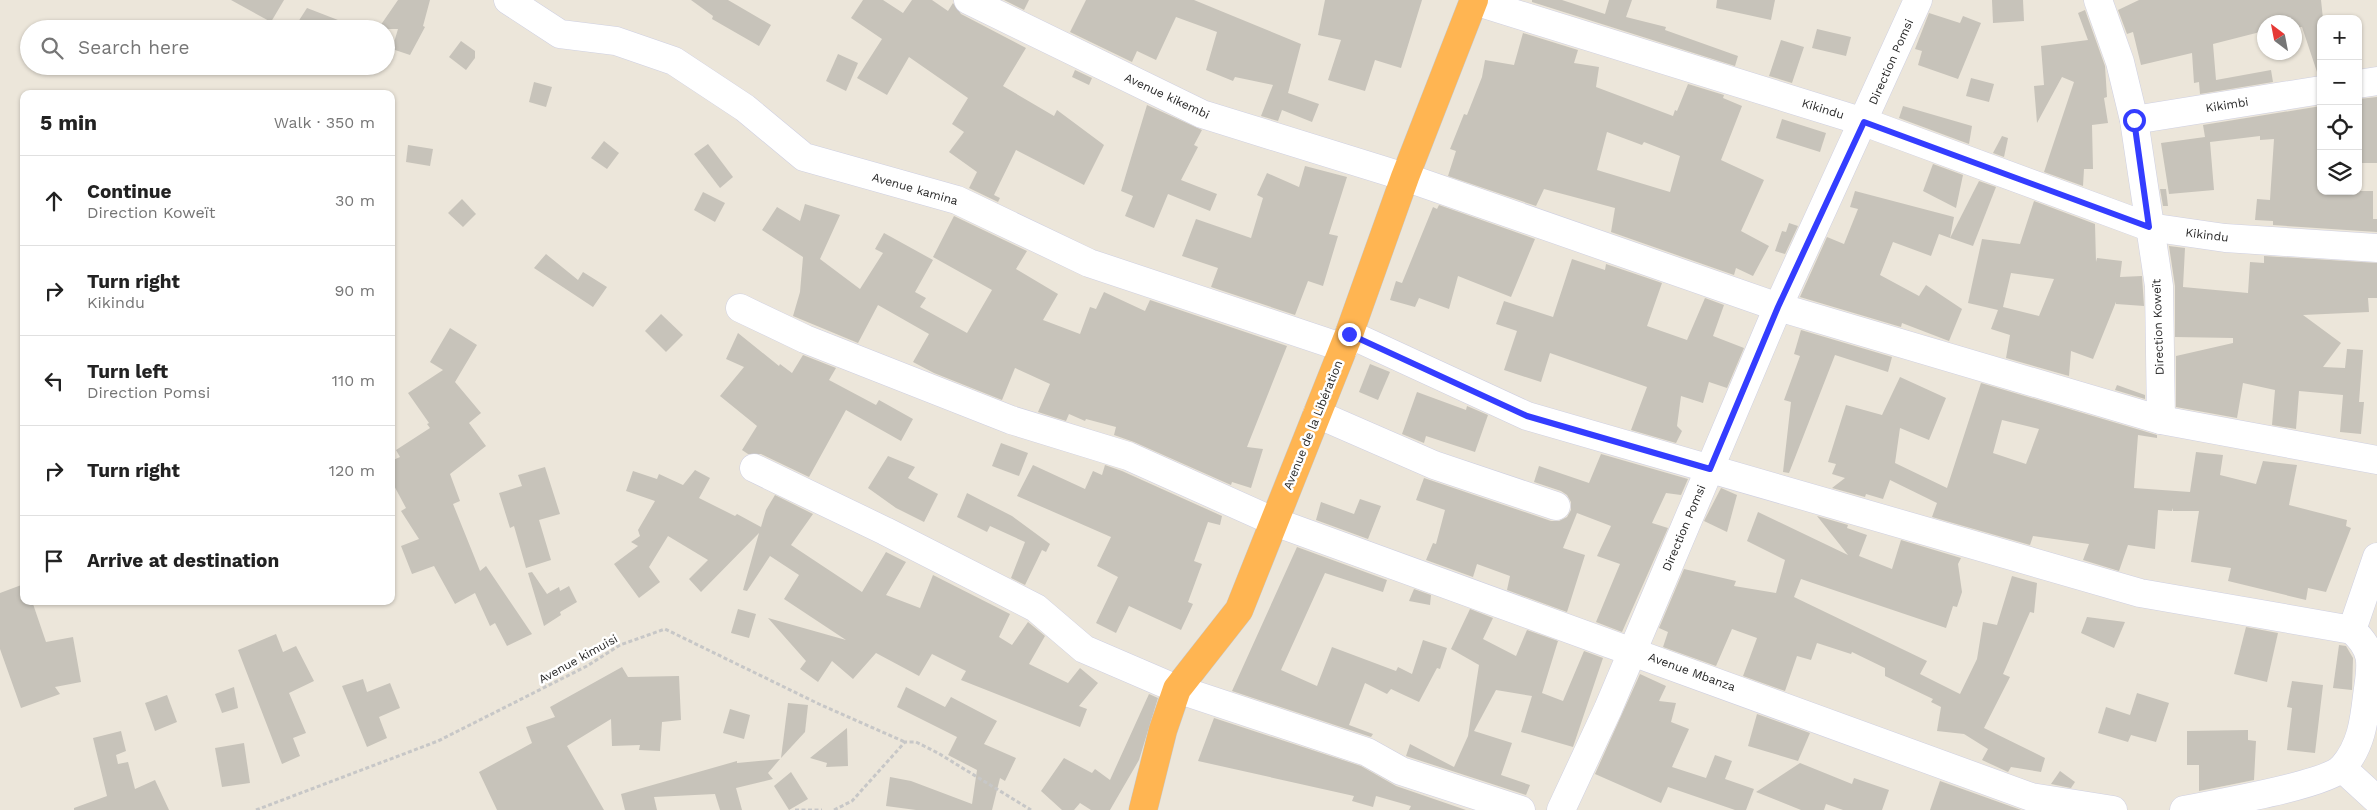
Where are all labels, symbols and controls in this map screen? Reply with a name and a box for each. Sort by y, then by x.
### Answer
north arrow [2257,15,2302,60]
map controls [2317,15,2362,195]
button: + [2317,15,2362,60]
street label: Direction Pomsi [1866,17,1916,107]
search box [20,20,395,75]
icon: search [38,34,66,62]
text: Search here [78,36,189,59]
button: − [2317,60,2362,105]
street label: Avenue kikembi [1122,70,1212,122]
street label: Kikimbi [2205,95,2249,115]
street label: Kikindu [1800,96,1846,122]
button: locate [2317,105,2362,150]
route start [2123,109,2146,132]
text: 5 min [40,110,97,135]
text: Walk · 350 m [274,113,375,132]
button: layers [2317,150,2362,195]
street label: Avenue kamina [870,170,960,208]
text: Continue [87,180,171,203]
icon: ahead [40,187,68,215]
text: 30 m [335,191,375,210]
text: Direction Koweït [87,203,216,222]
street label: Kikindu [2185,225,2229,245]
text: Turn right [87,270,180,293]
icon: right [40,277,68,305]
street label: Direction Koweït [2149,279,2167,375]
text: 90 m [334,281,375,300]
text: Kikindu [87,293,145,312]
route end [1338,323,1361,346]
street label: Avenue de la Libération [1281,358,1345,492]
text: Turn left [87,360,168,383]
icon: left [40,367,68,395]
text: 110 m [332,371,375,390]
text: Direction Pomsi [87,383,210,402]
icon: right [40,457,68,485]
text: Turn right [87,459,180,482]
text: 120 m [329,461,375,480]
street label: Direction Pomsi [1659,483,1709,573]
icon: arrive [40,547,68,575]
text: Arrive at destination [87,549,279,572]
street label: Avenue kimuisi [536,632,620,686]
street label: Avenue Mbanza [1647,650,1738,694]

